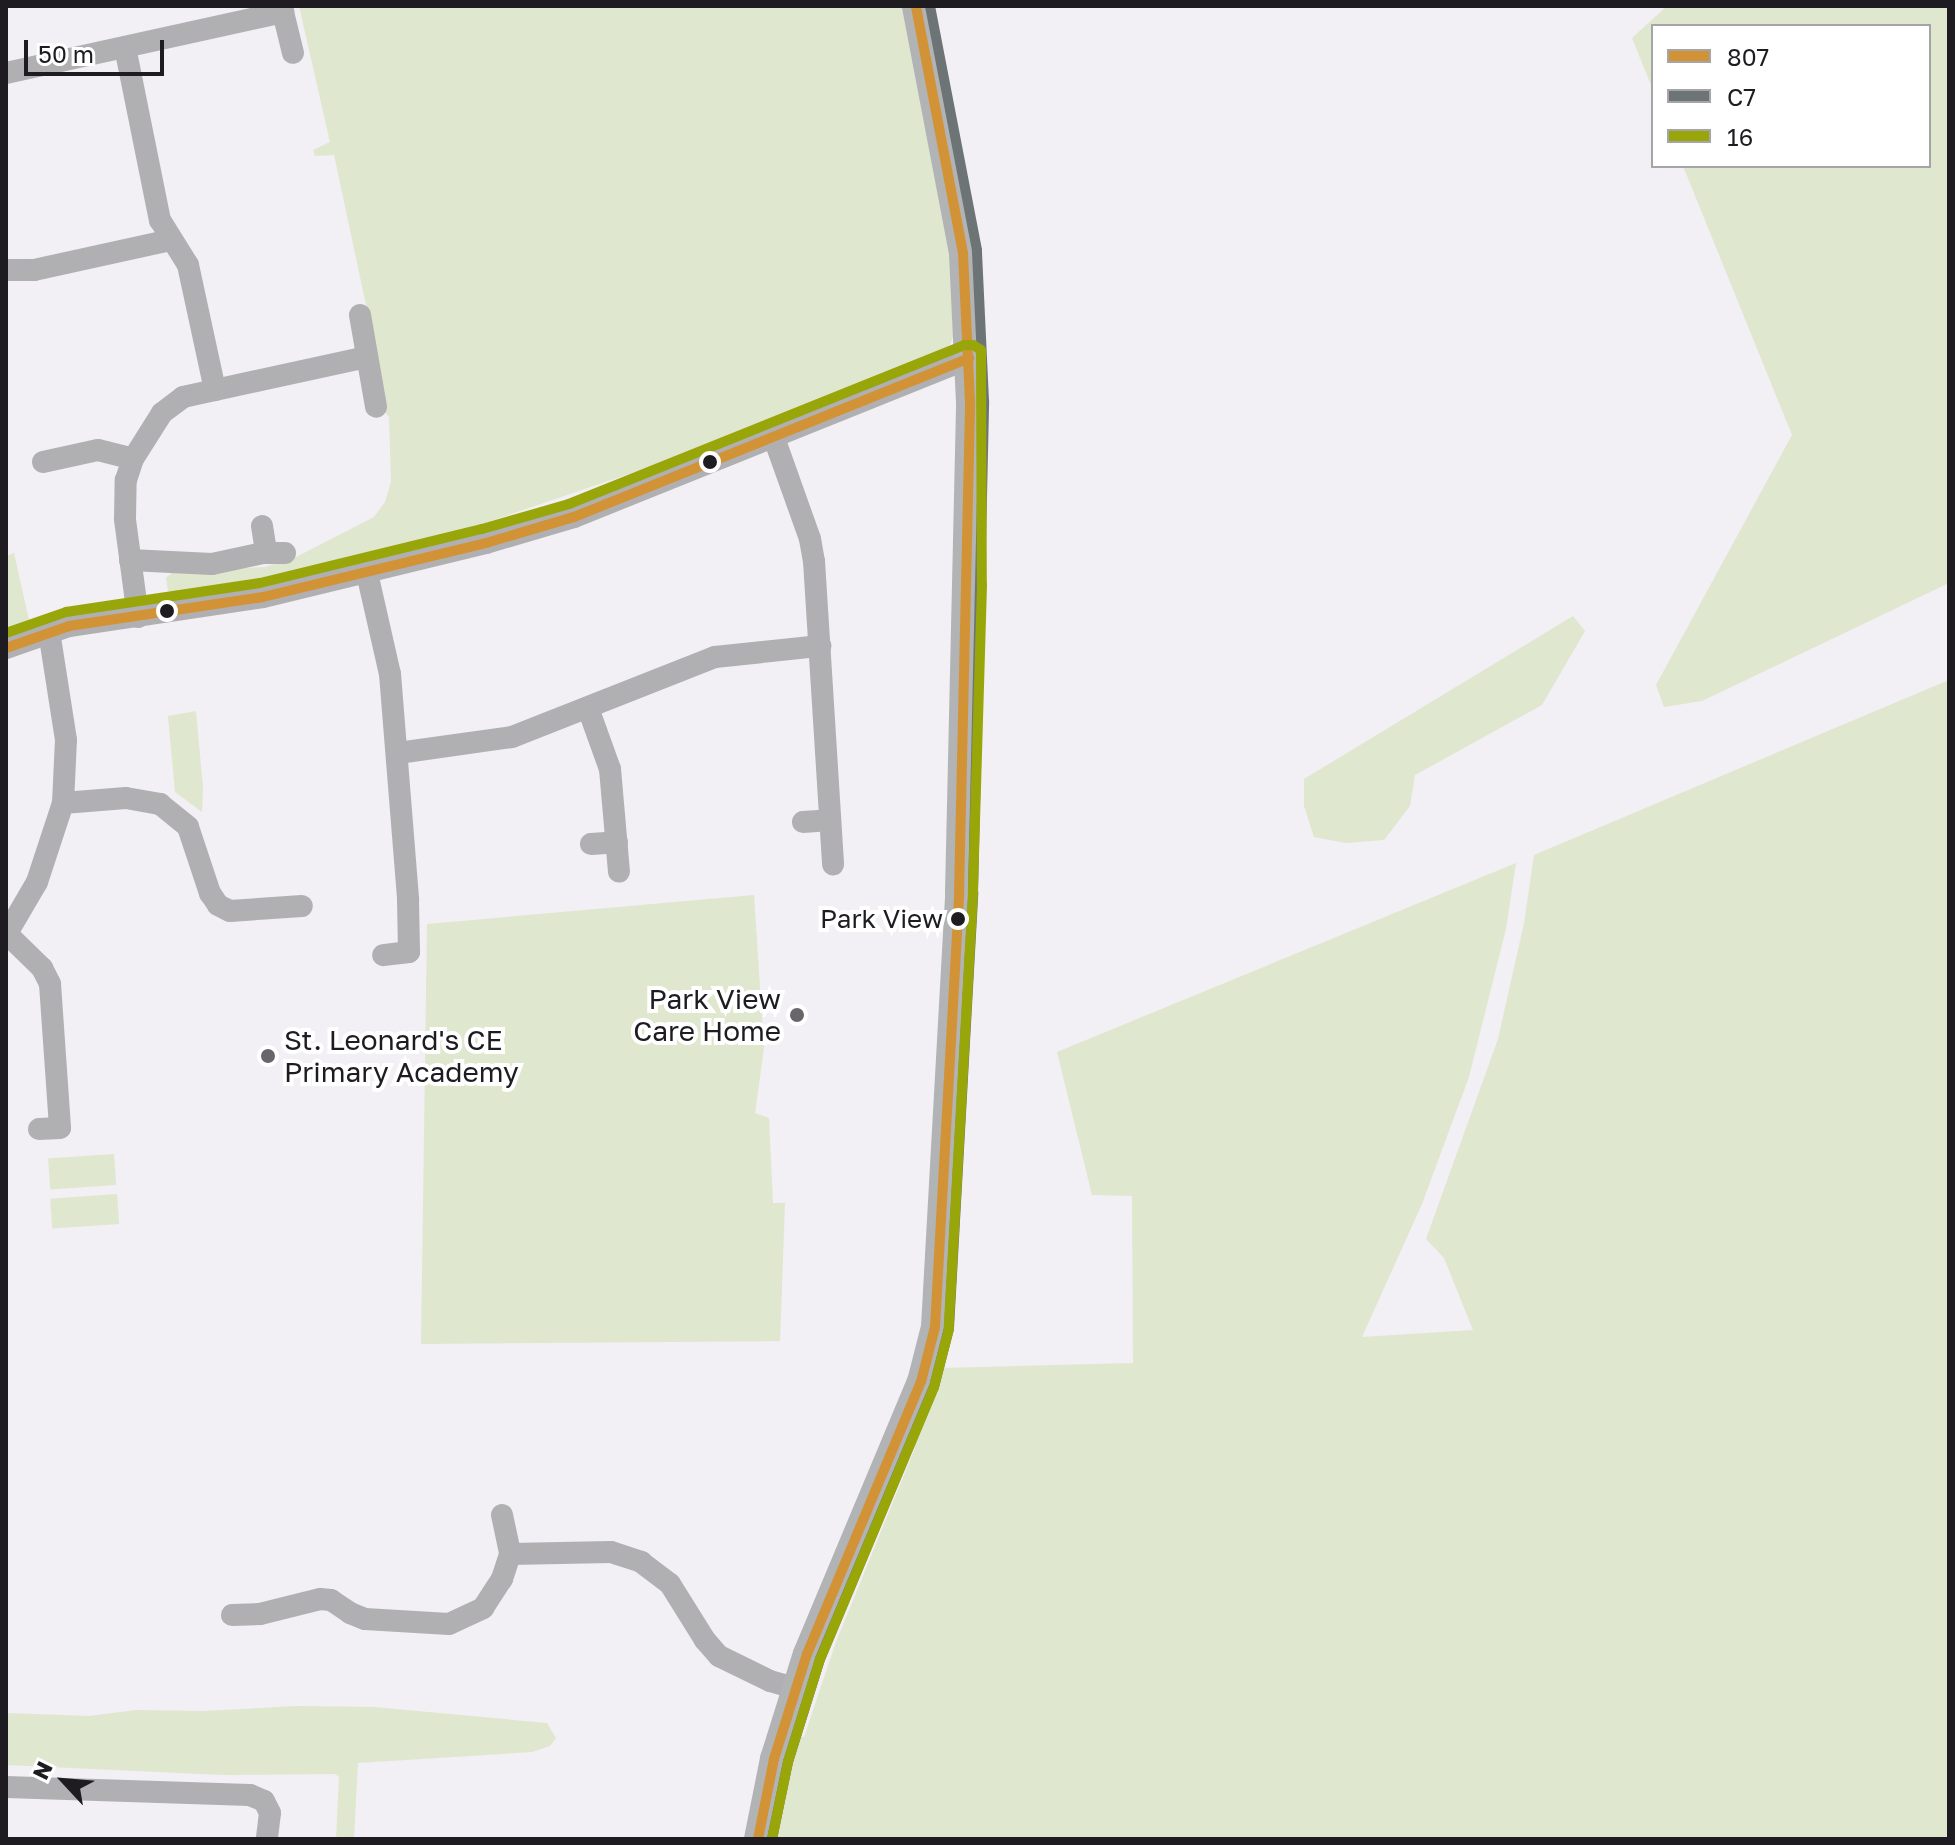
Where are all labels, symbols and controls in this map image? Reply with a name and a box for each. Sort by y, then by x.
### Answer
scale bar [28,24,168,74]
legend [1651,24,1931,168]
text: 50 m [38,39,94,68]
text: 807 [1727,42,1769,71]
text: C7 [1727,82,1756,111]
text: 16 [1727,122,1753,151]
unlabelled marker [702,454,718,470]
unlabelled marker [159,603,175,619]
place label: Park View [820,903,943,935]
marker: Park View [950,911,966,927]
place label: Park View Care Home [633,982,781,1048]
marker: Park View Care Home [788,1006,806,1024]
place label: St. Leonard's CE Primary Academy [284,1023,519,1089]
marker: St. Leonard's CE Primary Academy [259,1047,277,1065]
north arrow [24,1741,104,1821]
text: N [26,1757,58,1784]

